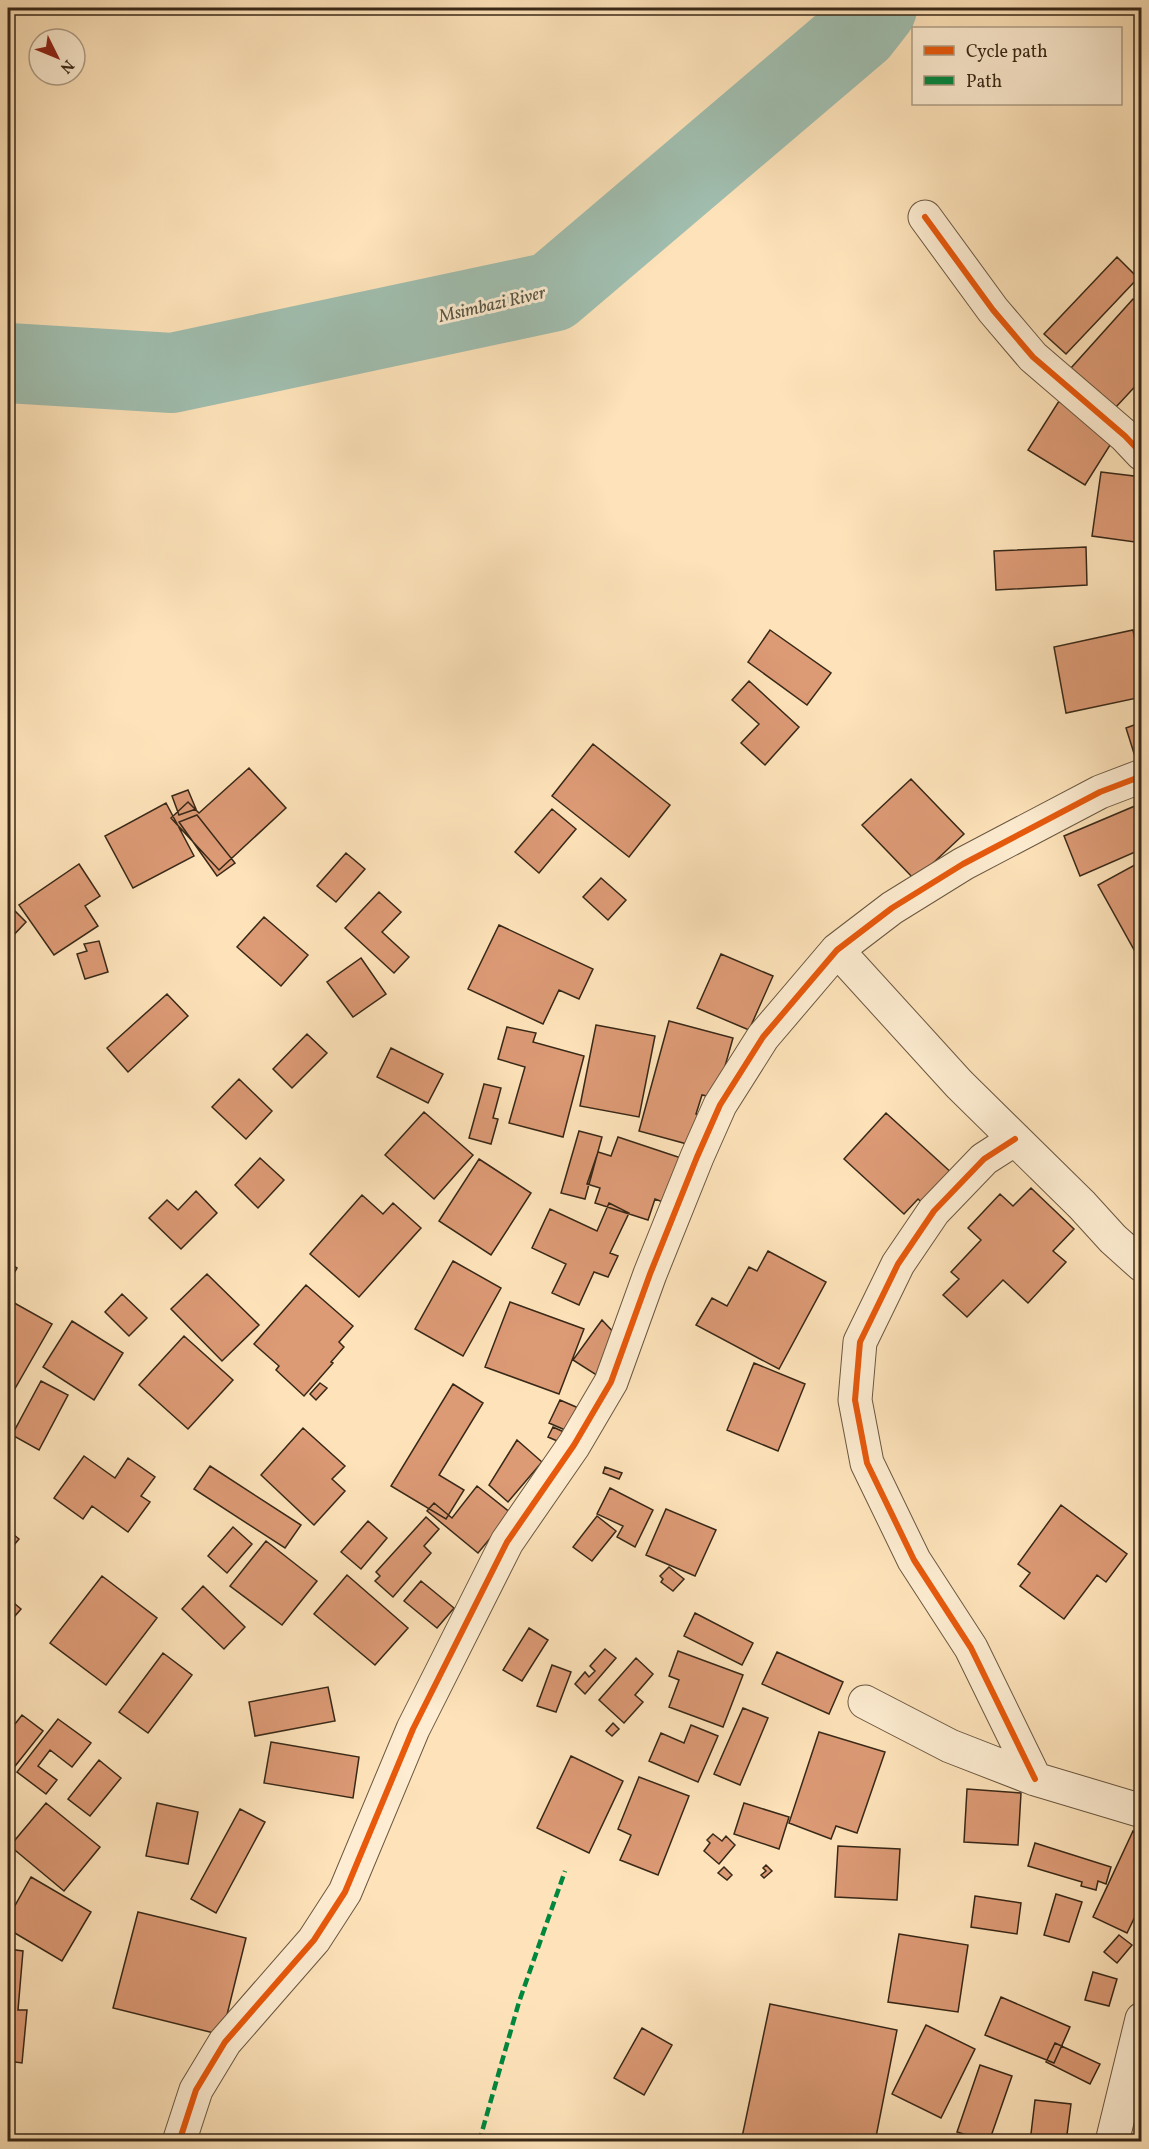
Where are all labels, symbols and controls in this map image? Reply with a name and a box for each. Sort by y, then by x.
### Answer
north arrow [27,27,87,87]
legend [912,27,1122,105]
text: Cycle path [966,40,1048,65]
text: N [54,54,79,78]
text: Path [966,70,1002,95]
water label: Msimbazi River [435,281,549,330]

